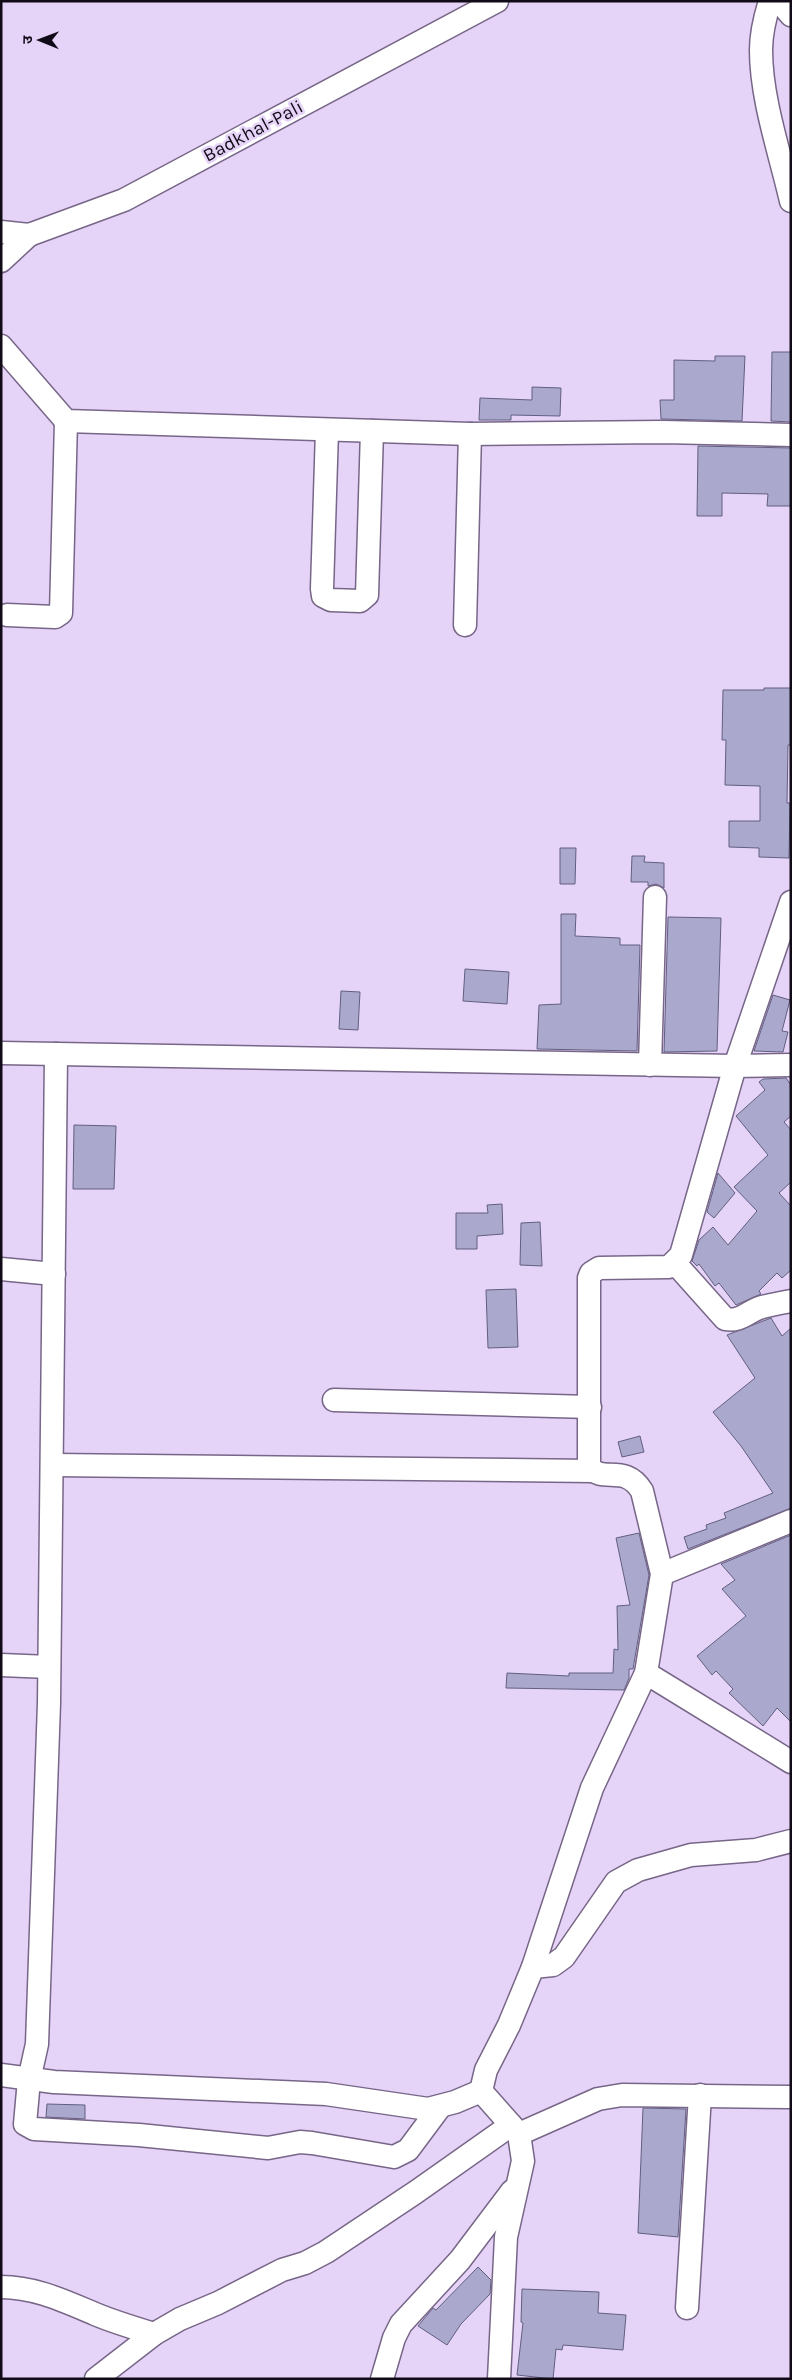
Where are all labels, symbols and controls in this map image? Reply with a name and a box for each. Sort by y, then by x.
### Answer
north arrow [15,15,65,65]
text: उ [19,35,36,44]
street label: Badkhal-Pali [199,95,307,167]

